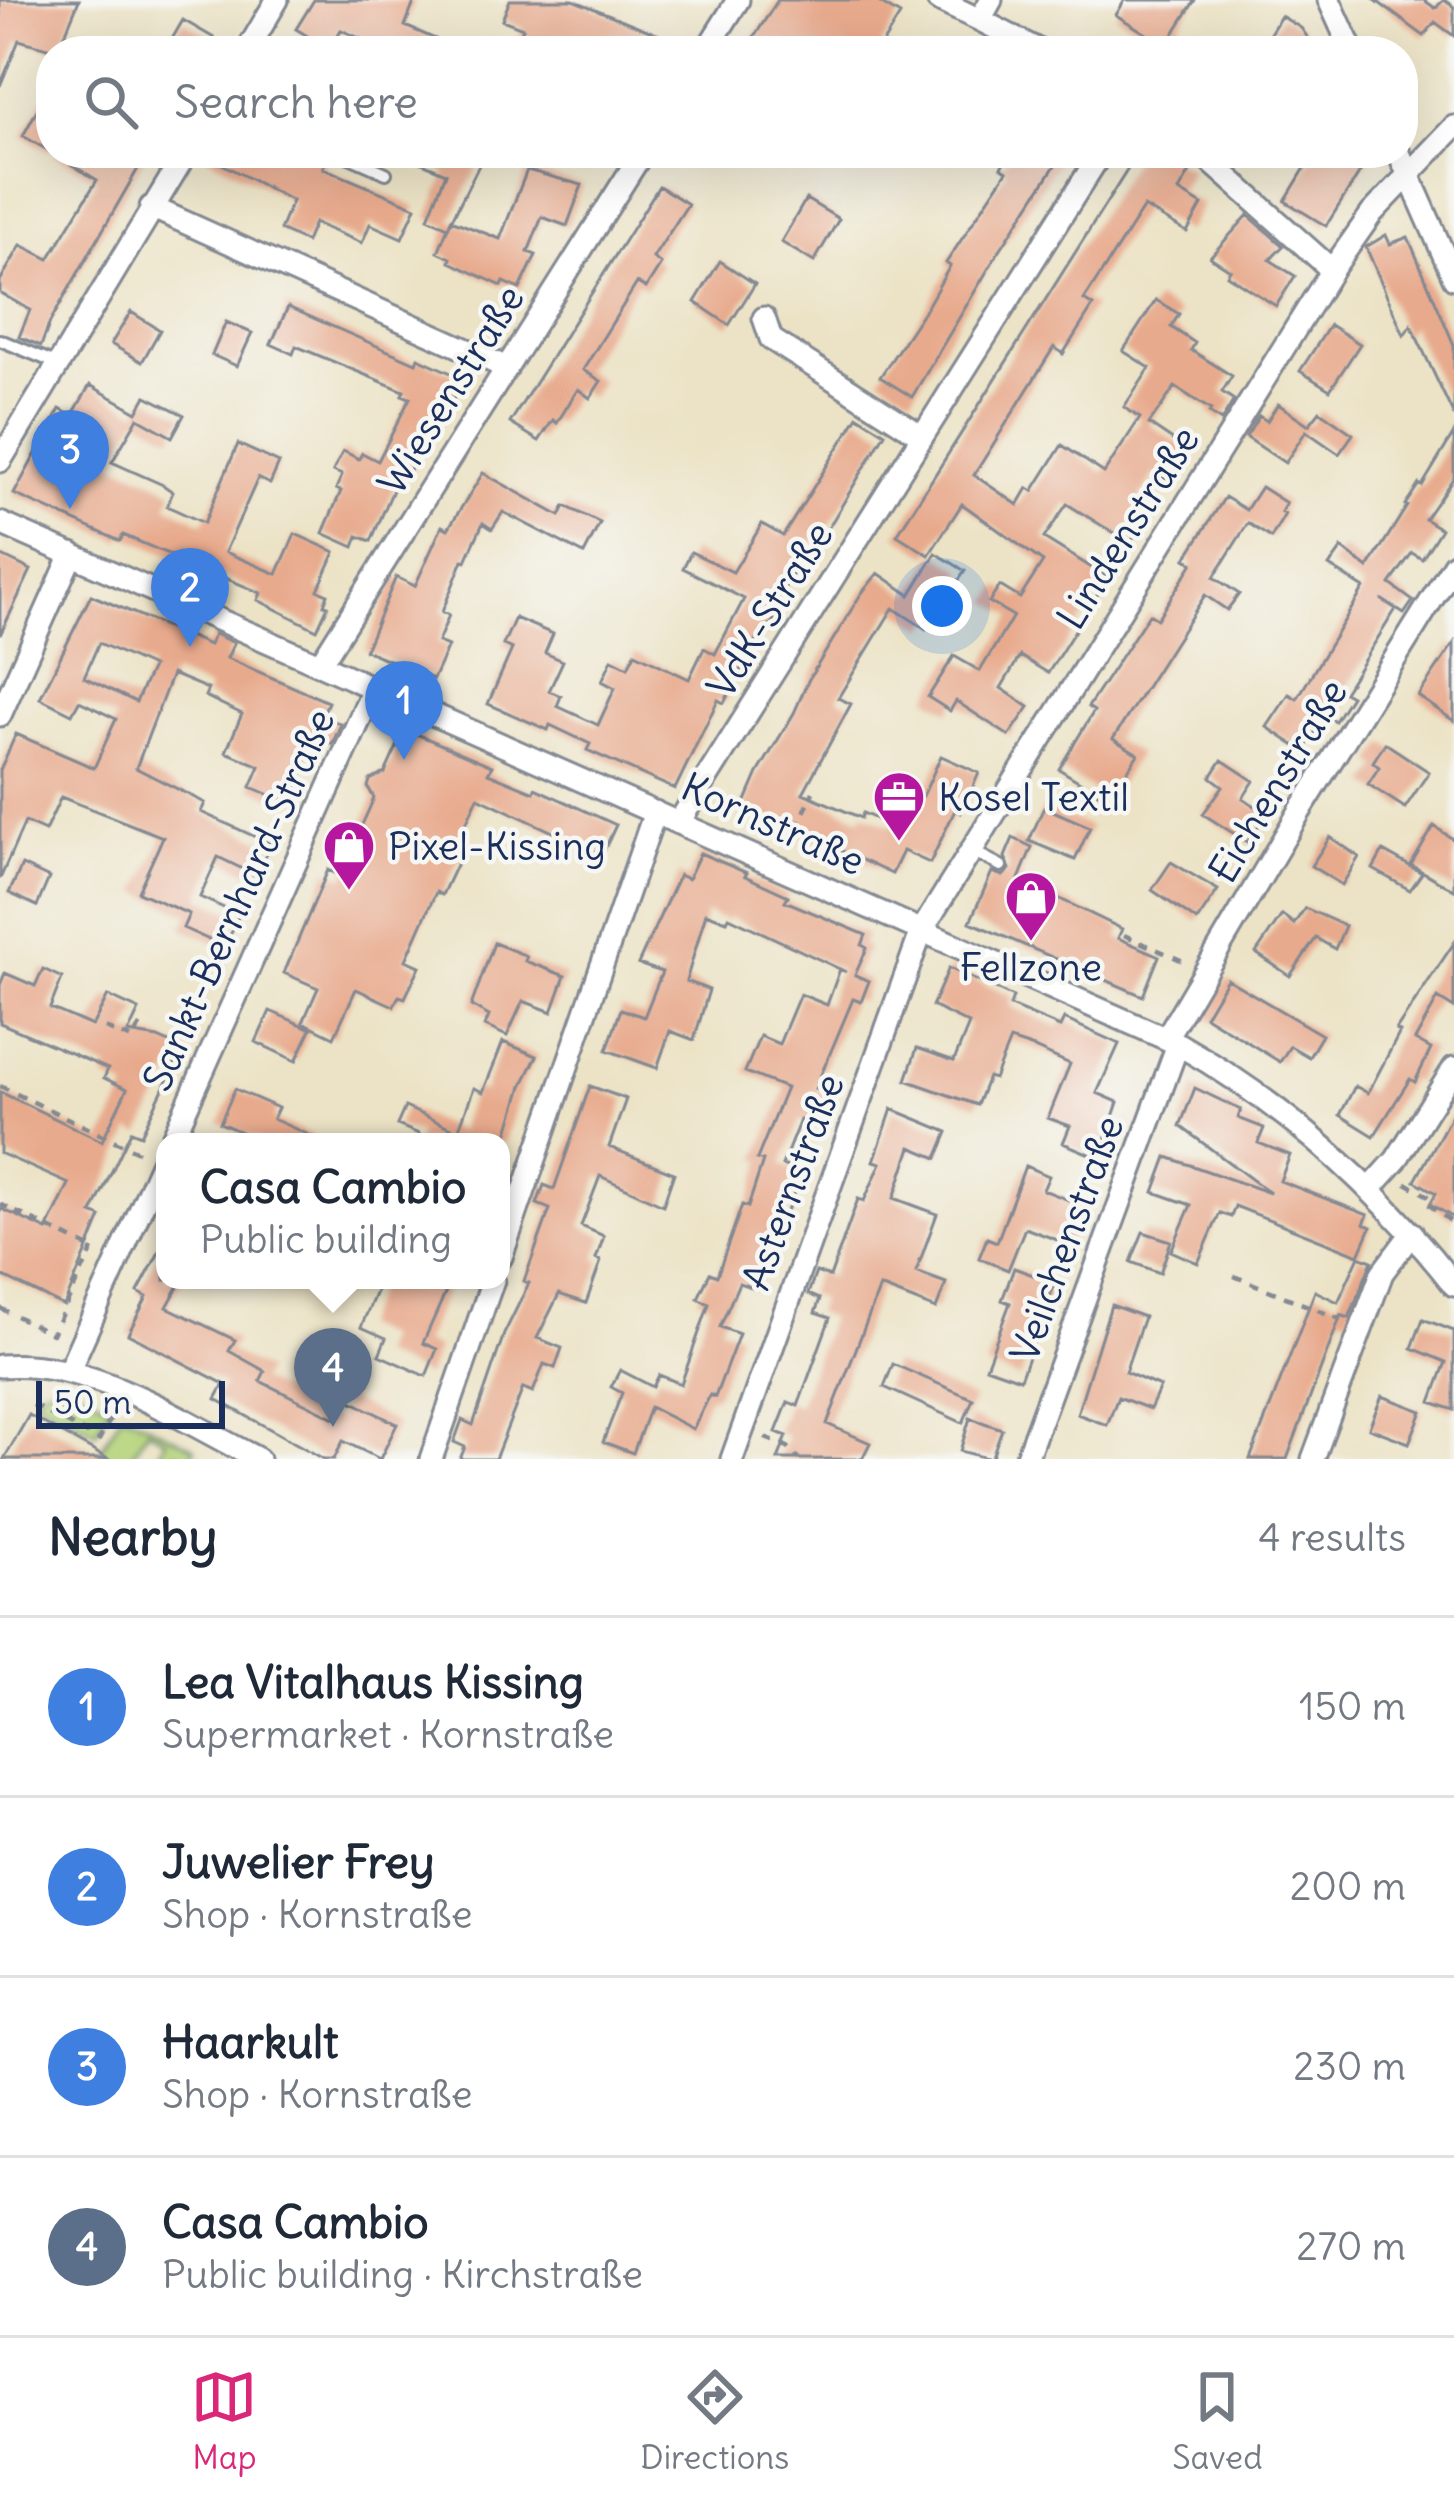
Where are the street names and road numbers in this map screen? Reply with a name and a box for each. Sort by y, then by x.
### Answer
street label: Wiesenstraße [367,276,535,504]
street label: Lindenstraße [1046,418,1210,638]
street label: VdK-Straße [697,513,843,707]
street label: Eichenstraße [1198,670,1358,892]
street label: Sankt-Bernhard-Straße [133,701,345,1099]
street label: Kornstraße [674,762,872,886]
street label: Asternstraße [731,1067,855,1297]
street label: Veilchenstraße [1000,1109,1134,1369]

